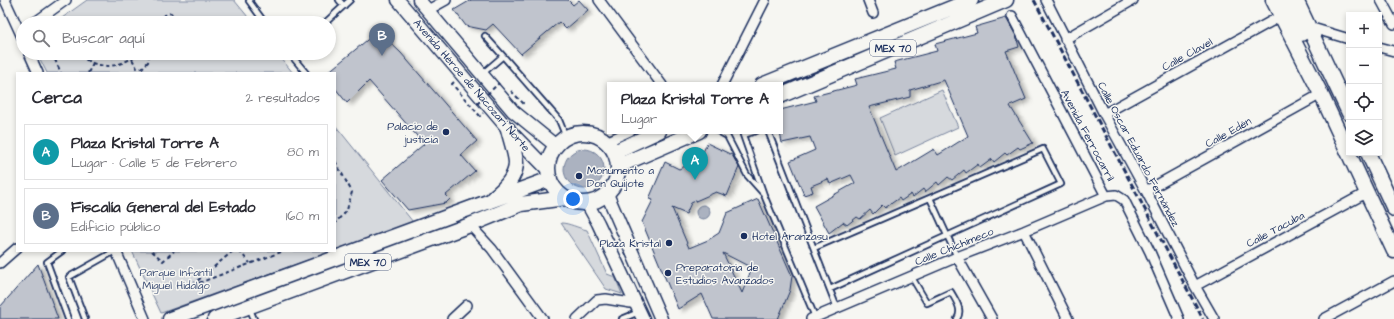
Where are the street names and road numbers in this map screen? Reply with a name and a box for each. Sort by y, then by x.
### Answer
street label: Avenida Héroe de Nacozari Norte [410,16,533,155]
street label: Calle Clavel [1159,34,1215,74]
road number: MEX 70 [870,40,916,56]
street label: Calle Oscar Eduardo Fernández [1094,79,1183,230]
street label: Avenida Ferrocarril [1057,87,1118,184]
street label: Calle Edén [1202,113,1255,151]
street label: Calle Tacuba [1243,208,1307,251]
street label: Calle Chichimeco [913,224,997,269]
road number: MEX 70 [345,254,391,270]

